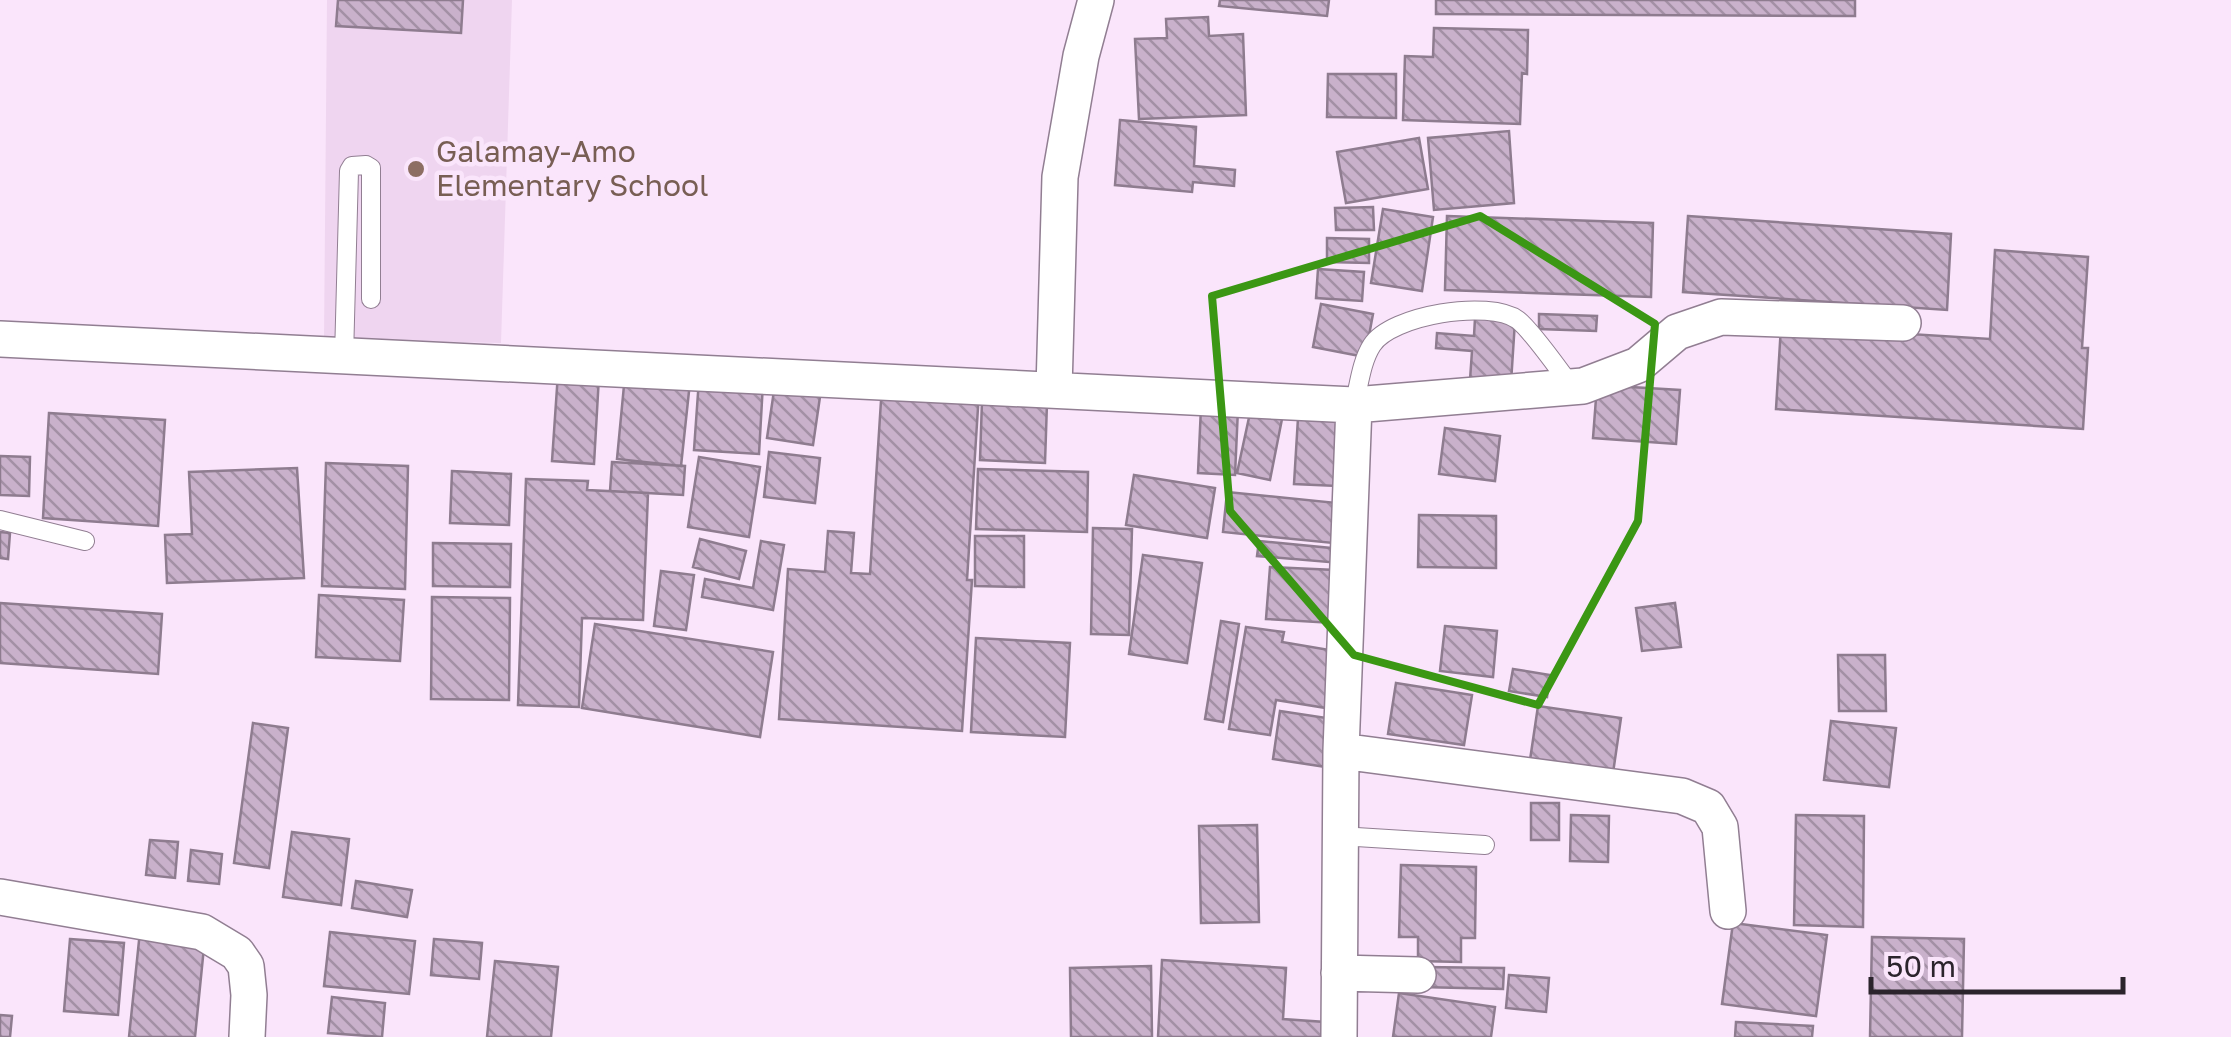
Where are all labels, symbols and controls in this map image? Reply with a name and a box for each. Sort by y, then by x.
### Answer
place label: Galamay-Amo Elementary School [436,133,709,203]
marker: Galamay-Amo Elementary School [405,158,427,180]
scale bar [1871,932,2124,994]
text: 50 m [1886,948,1956,984]

